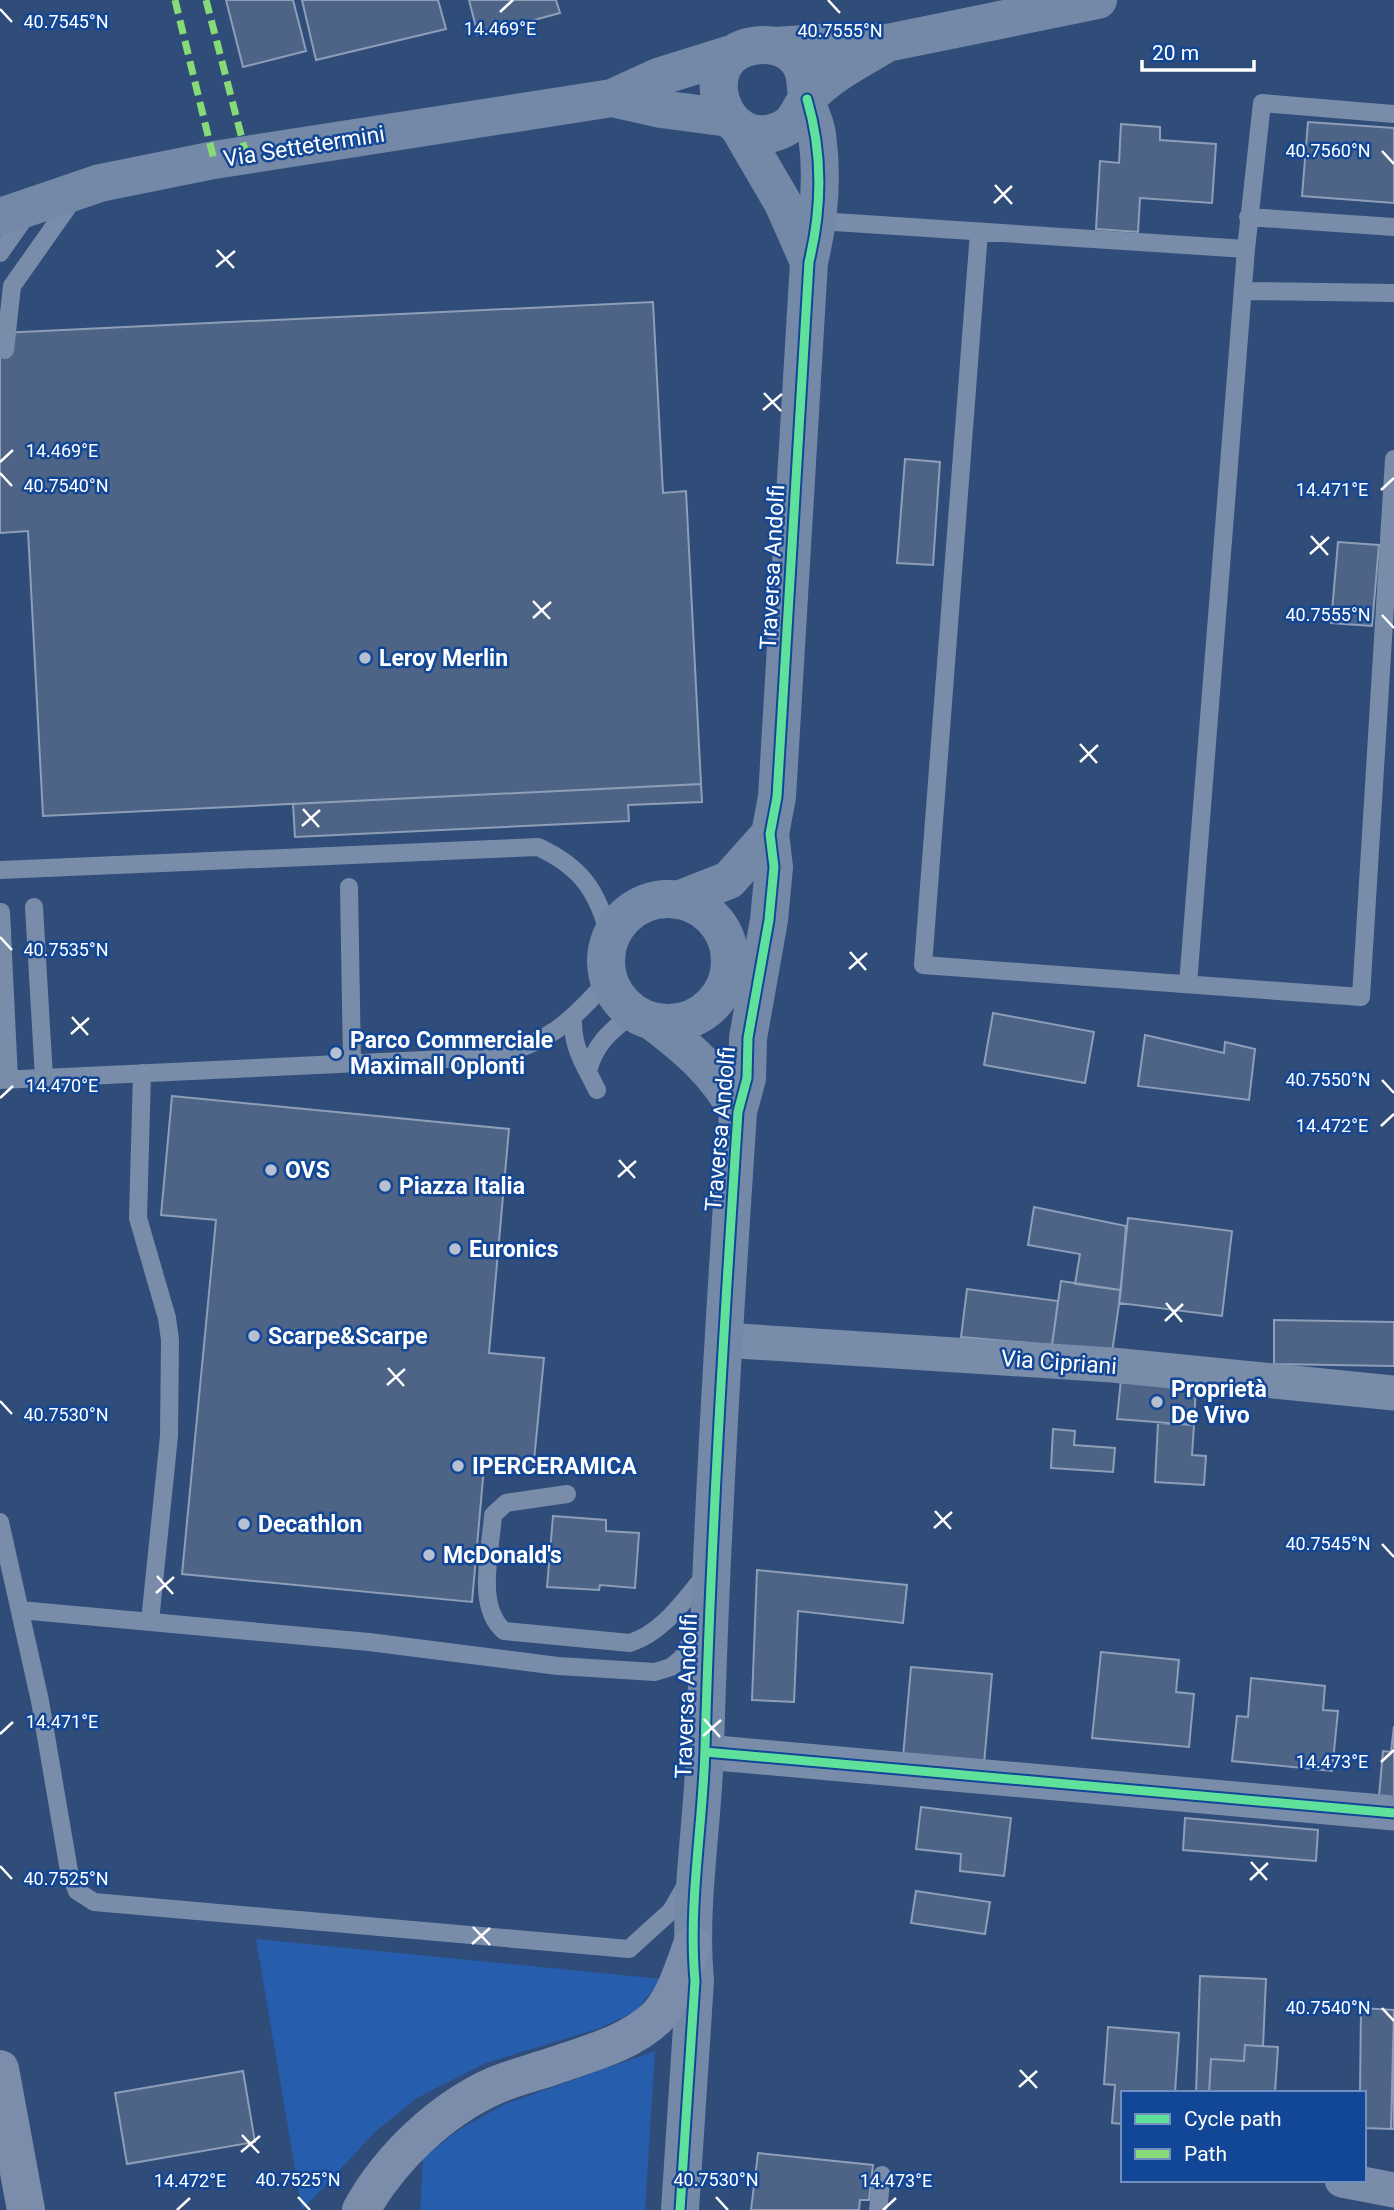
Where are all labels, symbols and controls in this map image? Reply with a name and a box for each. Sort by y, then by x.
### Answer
text: 40.7545°N [23,11,109,32]
text: 14.469°E [464,18,536,39]
text: 40.7555°N [797,20,883,41]
scale bar [1142,28,1254,72]
text: 20 m [1152,41,1199,65]
street label: Via Settetermini [221,120,387,173]
text: 40.7560°N [1285,140,1371,161]
text: 14.469°E [26,440,98,461]
text: 40.7540°N [23,475,109,496]
text: 14.471°E [1296,479,1368,500]
street label: Traversa Andolfi [755,484,790,651]
text: 40.7555°N [1285,604,1371,625]
place label: Leroy Merlin [379,645,508,672]
marker: Leroy Merlin [357,650,373,666]
text: 40.7535°N [23,939,109,960]
place label: Parco Commerciale Maximall Oplonti [350,1027,553,1080]
marker: Parco Commerciale Maximall Oplonti [328,1045,344,1061]
street label: Traversa Andolfi [700,1045,741,1213]
text: 40.7550°N [1285,1069,1371,1090]
text: 14.470°E [26,1075,98,1096]
text: 14.472°E [1296,1115,1368,1136]
place label: OVS [285,1157,330,1184]
marker: OVS [263,1162,279,1178]
place label: Piazza Italia [399,1173,525,1200]
marker: Piazza Italia [377,1178,393,1194]
place label: Euronics [469,1236,558,1263]
marker: Euronics [447,1241,463,1257]
place label: Scarpe&Scarpe [268,1323,428,1350]
marker: Scarpe&Scarpe [246,1328,262,1344]
street label: Via Cipriani [1000,1345,1118,1380]
place label: Proprietà De Vivo [1171,1376,1267,1429]
marker: Proprietà De Vivo [1149,1394,1165,1410]
text: 40.7530°N [23,1404,109,1425]
place label: IPERCERAMICA [472,1453,637,1480]
marker: IPERCERAMICA [450,1458,466,1474]
place label: Decathlon [258,1511,362,1538]
marker: Decathlon [236,1516,252,1532]
text: 40.7545°N [1285,1533,1371,1554]
place label: McDonald's [443,1542,562,1569]
marker: McDonald's [421,1547,437,1563]
street label: Traversa Andolfi [670,1613,703,1779]
text: 14.471°E [26,1711,98,1732]
text: 14.473°E [1296,1751,1368,1772]
text: 40.7525°N [23,1868,109,1889]
text: 40.7540°N [1285,1997,1371,2018]
legend [1121,2091,1366,2182]
text: Cycle path [1184,2107,1282,2131]
text: Path [1184,2142,1227,2166]
text: 40.7525°N [255,2169,341,2190]
text: 40.7530°N [673,2169,759,2190]
text: 14.472°E [154,2170,226,2191]
text: 14.473°E [860,2170,932,2191]

